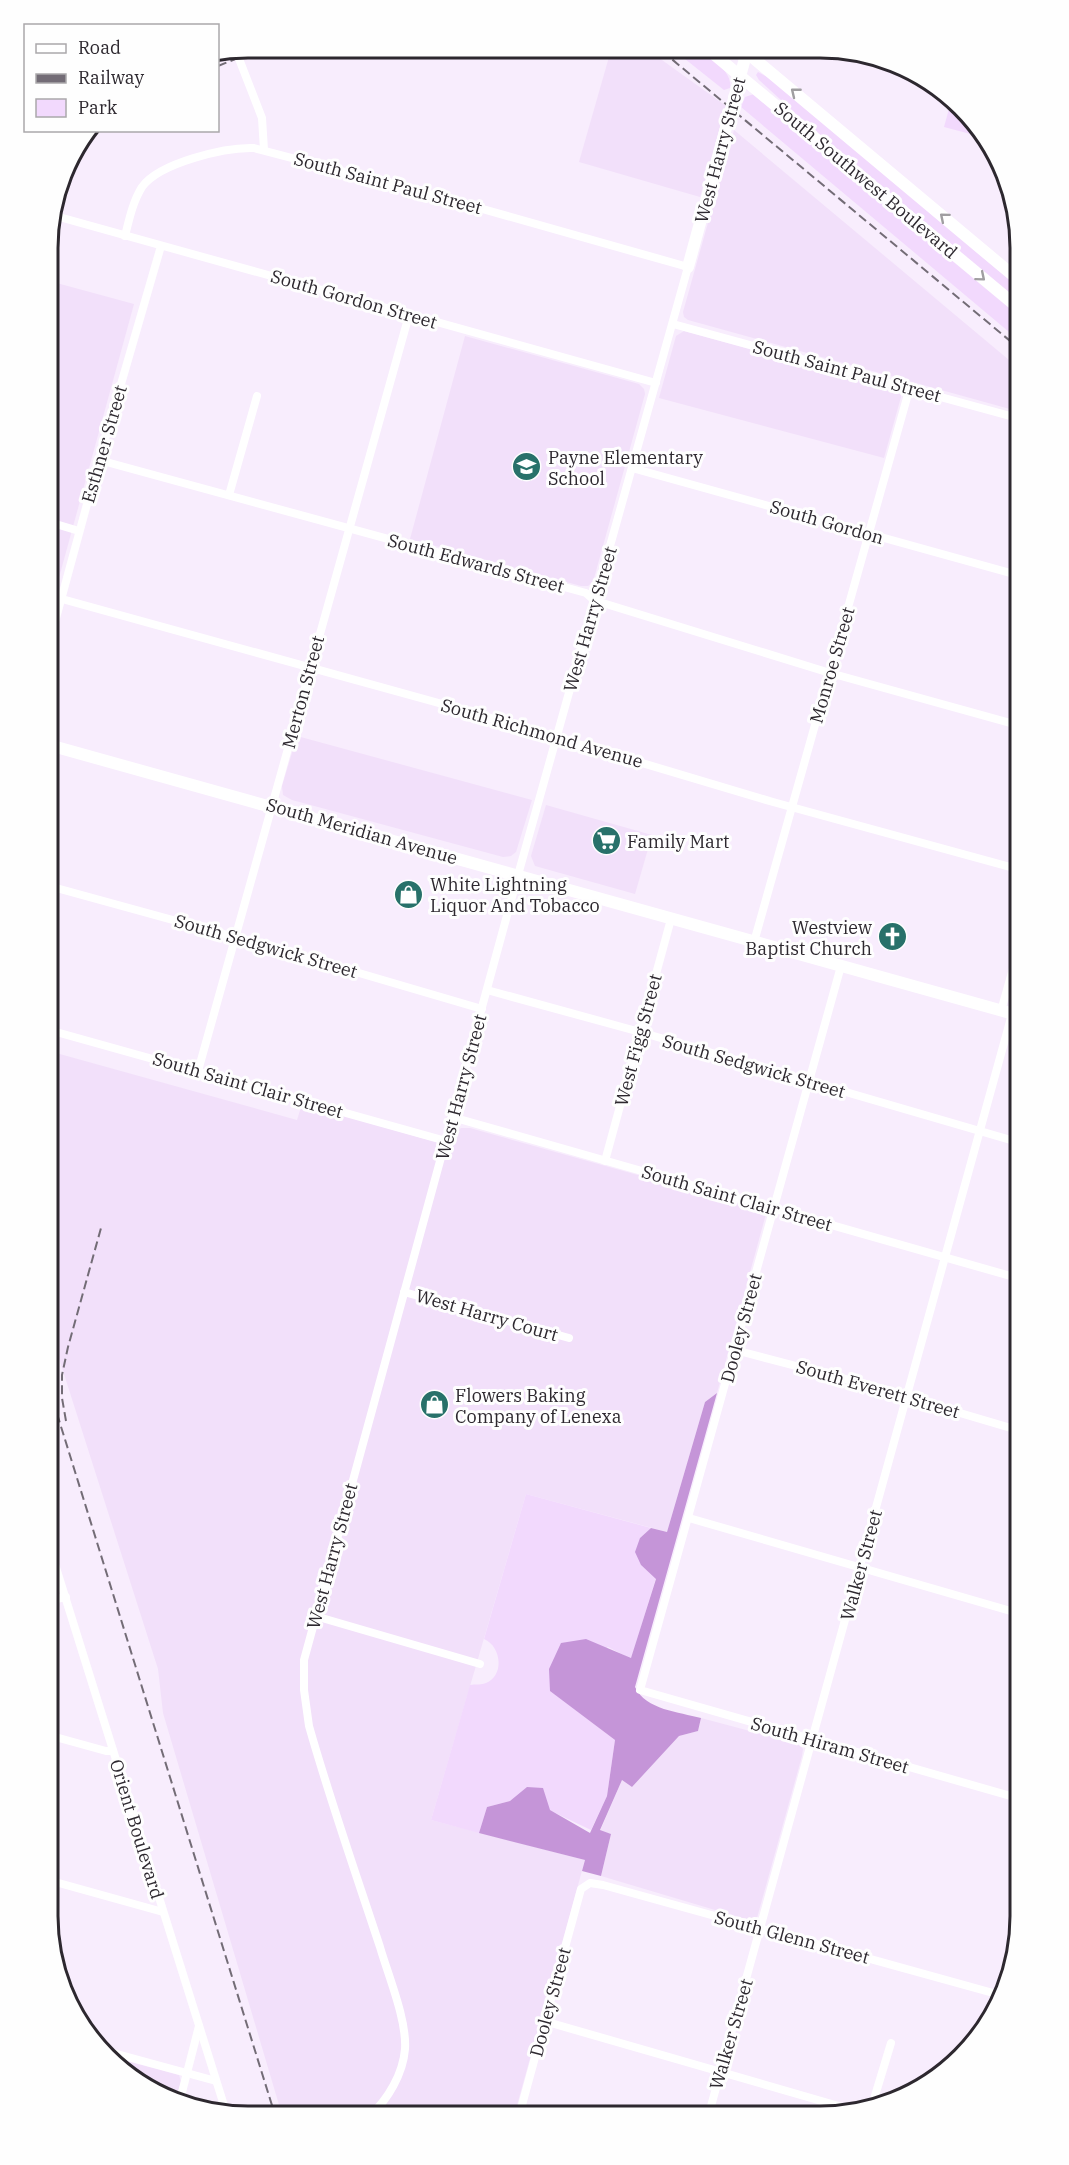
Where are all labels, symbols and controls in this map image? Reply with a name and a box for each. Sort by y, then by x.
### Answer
legend [24,24,219,132]
text: Road [78,36,121,59]
text: Railway [78,66,144,89]
street label: West Harry Street [689,74,751,226]
one-way arrow [791,88,802,99]
text: Park [78,96,118,119]
street label: South Southwest Boulevard [770,97,962,263]
street label: South Saint Paul Street [291,147,485,219]
one-way arrow [940,214,951,225]
street label: South Gordon Street [268,264,440,334]
one-way arrow [974,269,985,280]
street label: South Saint Paul Street [750,335,944,407]
street label: Esthner Street [76,382,132,506]
place label: Payne Elementary School [548,446,703,490]
school or university icon: Payne Elementary School [511,451,543,483]
street label: South Gordon [767,495,887,549]
street label: South Edwards Street [385,528,567,598]
street label: West Harry Street [558,544,622,694]
street label: Monroe Street [804,604,860,726]
street label: Merton Street [277,633,329,751]
street label: South Richmond Avenue [438,693,646,773]
street label: South Meridian Avenue [264,793,460,869]
supermarket icon: Family Mart [590,825,622,857]
place label: Family Mart [627,830,729,853]
place label: White Lightning Liquor And Tobacco [430,873,600,917]
shop icon: White Lightning Liquor And Tobacco [393,878,425,910]
street label: South Sedgwick Street [172,909,360,983]
place label: Westview Baptist Church [745,916,872,960]
church icon: Westview Baptist Church [877,921,909,953]
street label: West Figg Street [609,971,667,1109]
street label: West Harry Street [430,1011,492,1163]
street label: South Sedgwick Street [660,1029,848,1103]
street label: South Saint Clair Street [150,1047,346,1123]
street label: South Saint Clair Street [639,1160,835,1236]
street label: Dooley Street [715,1271,767,1385]
street label: West Harry Court [413,1284,561,1346]
street label: South Everett Street [794,1355,962,1423]
place label: Flowers Baking Company of Lenexa [455,1384,622,1428]
shop icon: Flowers Baking Company of Lenexa [418,1389,450,1421]
street label: West Harry Street [301,1480,363,1632]
street label: Walker Street [835,1507,887,1623]
street label: South Hiram Street [748,1711,912,1779]
street label: Orient Boulevard [105,1756,169,1902]
street label: South Glenn Street [712,1905,872,1969]
street label: Dooley Street [524,1945,576,2059]
street label: Walker Street [704,1976,758,2092]

